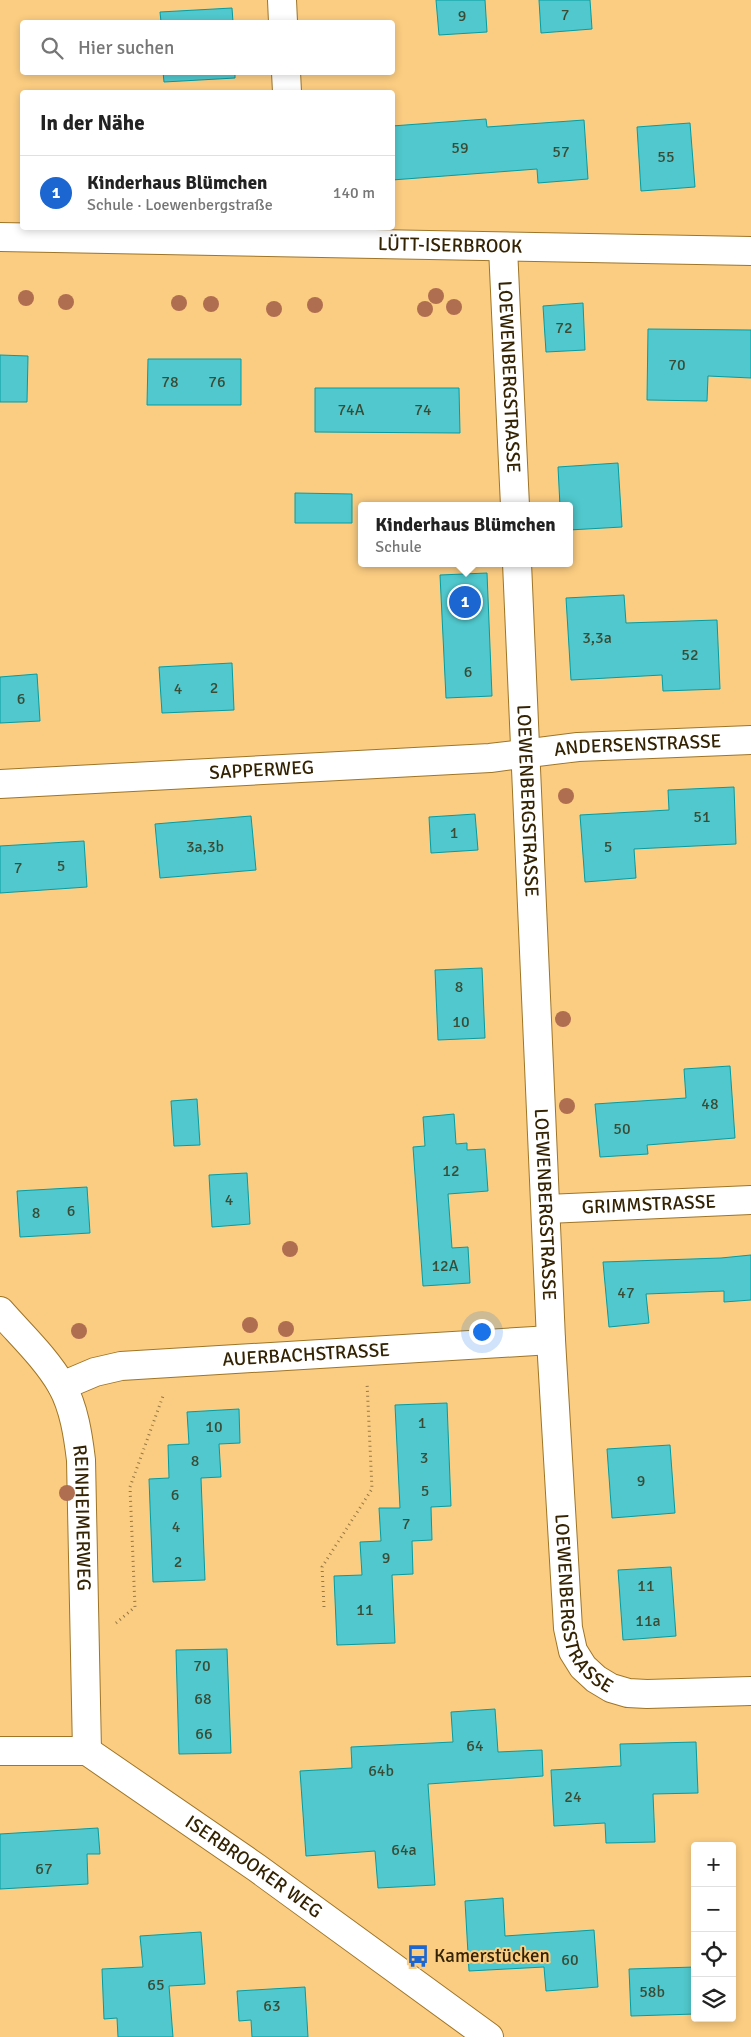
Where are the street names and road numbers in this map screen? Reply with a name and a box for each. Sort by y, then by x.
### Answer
street label: LÜTT-ISERBROOK [378,232,523,259]
street label: LOEWENBERGSTRASSE [493,280,525,474]
street label: LOEWENBERGSTRASSE [511,704,544,897]
street label: ANDERSENSTRASSE [552,729,722,762]
street label: SAPPERWEG [209,755,315,785]
street label: LOEWENBERGSTRASSE [529,1108,561,1301]
street label: GRIMMSTRASSE [581,1190,716,1219]
street label: AUERBACHSTRASSE [222,1338,391,1372]
street label: REINHEIMERWEG [67,1443,96,1591]
street label: LOEWENBERGSTRASSE [549,1513,618,1699]
street label: ISERBROOKER WEG [180,1810,327,1924]

